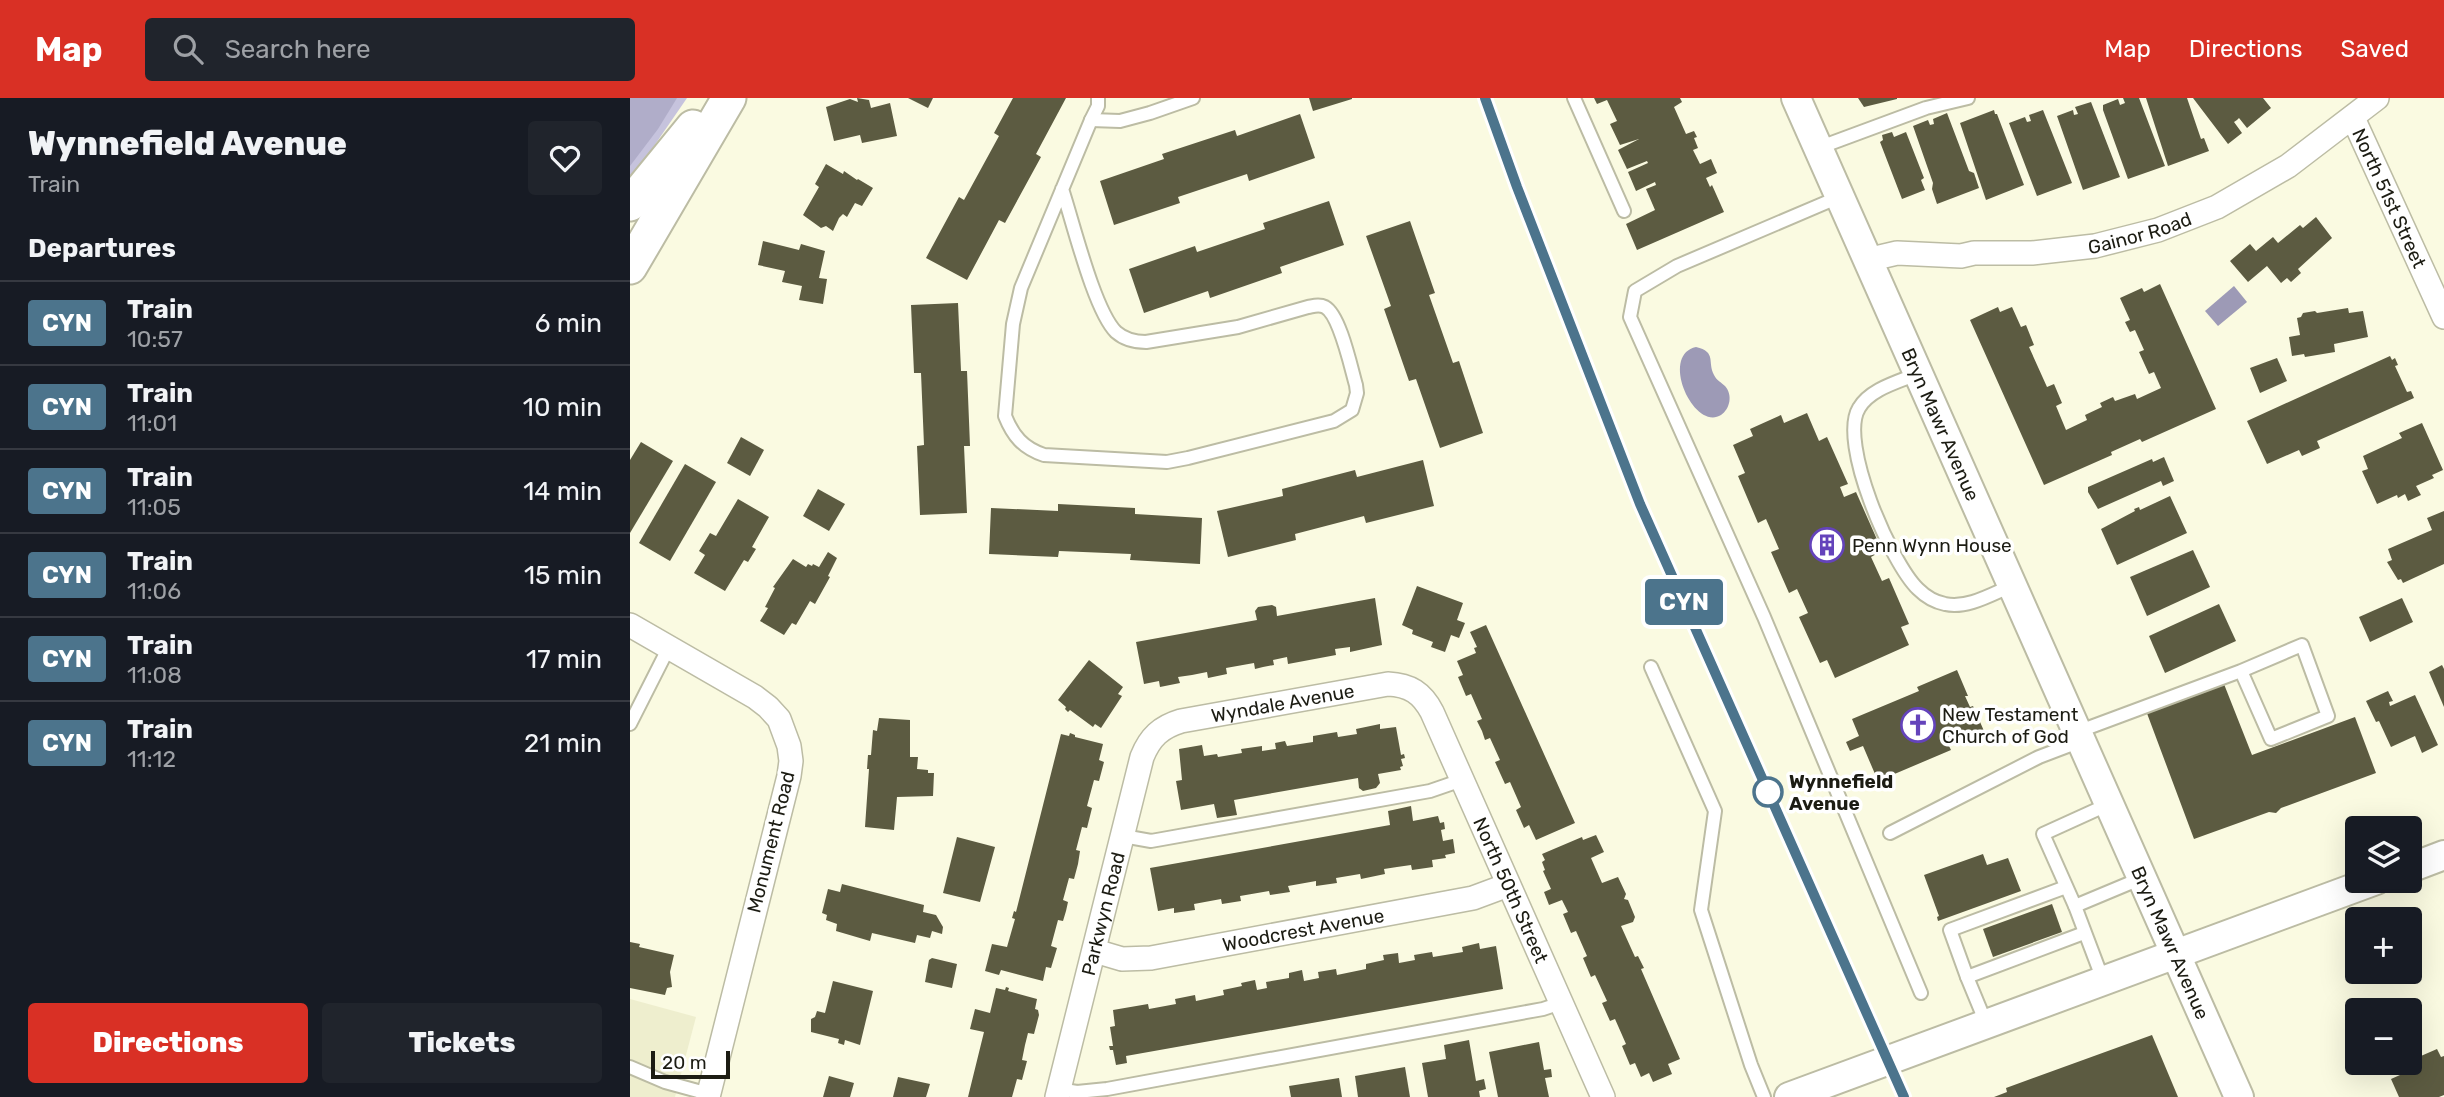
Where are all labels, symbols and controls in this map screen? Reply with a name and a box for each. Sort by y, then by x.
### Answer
search box [145,18,635,81]
text: Map [35,30,103,69]
icon: search [169,30,207,68]
text: Search here [225,34,370,65]
text: Map [2104,35,2151,63]
text: Directions [2189,35,2302,63]
text: Saved [2340,35,2409,63]
button: heart [528,121,602,195]
text: Wynnefield Avenue [28,124,347,163]
street label: North 51st Street [2348,125,2432,272]
text: Train [28,170,80,198]
street label: Gainor Road [2087,207,2195,258]
text: Departures [28,233,176,264]
text: Train [127,294,193,325]
text: 6 min [535,308,602,339]
text: CYN [42,309,92,337]
text: 10:57 [127,325,183,353]
street label: Bryn Mawr Avenue [1897,344,1985,504]
text: Train [127,378,193,409]
text: 10 min [523,392,602,423]
text: CYN [42,393,92,421]
text: 11:01 [127,409,177,437]
text: Train [127,462,193,493]
text: 14 min [523,476,602,507]
text: CYN [42,477,92,505]
text: 11:05 [127,493,181,521]
building icon: Penn Wynn House [1808,526,1846,564]
place label: Penn Wynn House [1852,534,2012,557]
text: Train [127,546,193,577]
text: 15 min [524,560,602,591]
text: CYN [42,561,92,589]
text: 11:06 [127,577,181,605]
line badge: CYN [1644,579,1724,625]
text: CYN [1659,588,1709,616]
text: Train [127,630,193,661]
text: 17 min [526,644,602,675]
text: CYN [42,645,92,673]
text: 11:08 [127,661,182,689]
street label: Wyndale Avenue [1209,679,1356,727]
place label: New Testament Church of God [1942,703,2079,748]
church icon: New Testament Church of God [1899,706,1937,744]
text: Train [127,714,193,745]
text: 21 min [524,728,602,759]
text: CYN [42,729,92,757]
text: 11:12 [127,745,176,773]
street label: Monument Road [742,769,800,915]
place label: Wynnefield Avenue [1789,770,1893,815]
marker: Wynnefield Avenue [1753,777,1783,807]
street label: North 50th Street [1469,814,1554,967]
map controls [2345,816,2422,1075]
button: layers [2345,816,2422,893]
street label: Parkwyn Road [1076,849,1129,978]
street label: Bryn Mawr Avenue [2127,863,2215,1023]
street label: Woodcrest Avenue [1220,903,1386,956]
button: + [2345,907,2422,984]
button: − [2345,998,2422,1075]
button: Directions [28,1003,308,1083]
button: Tickets [322,1003,602,1083]
scale bar [651,1048,730,1080]
text: 20 m [662,1051,707,1074]

